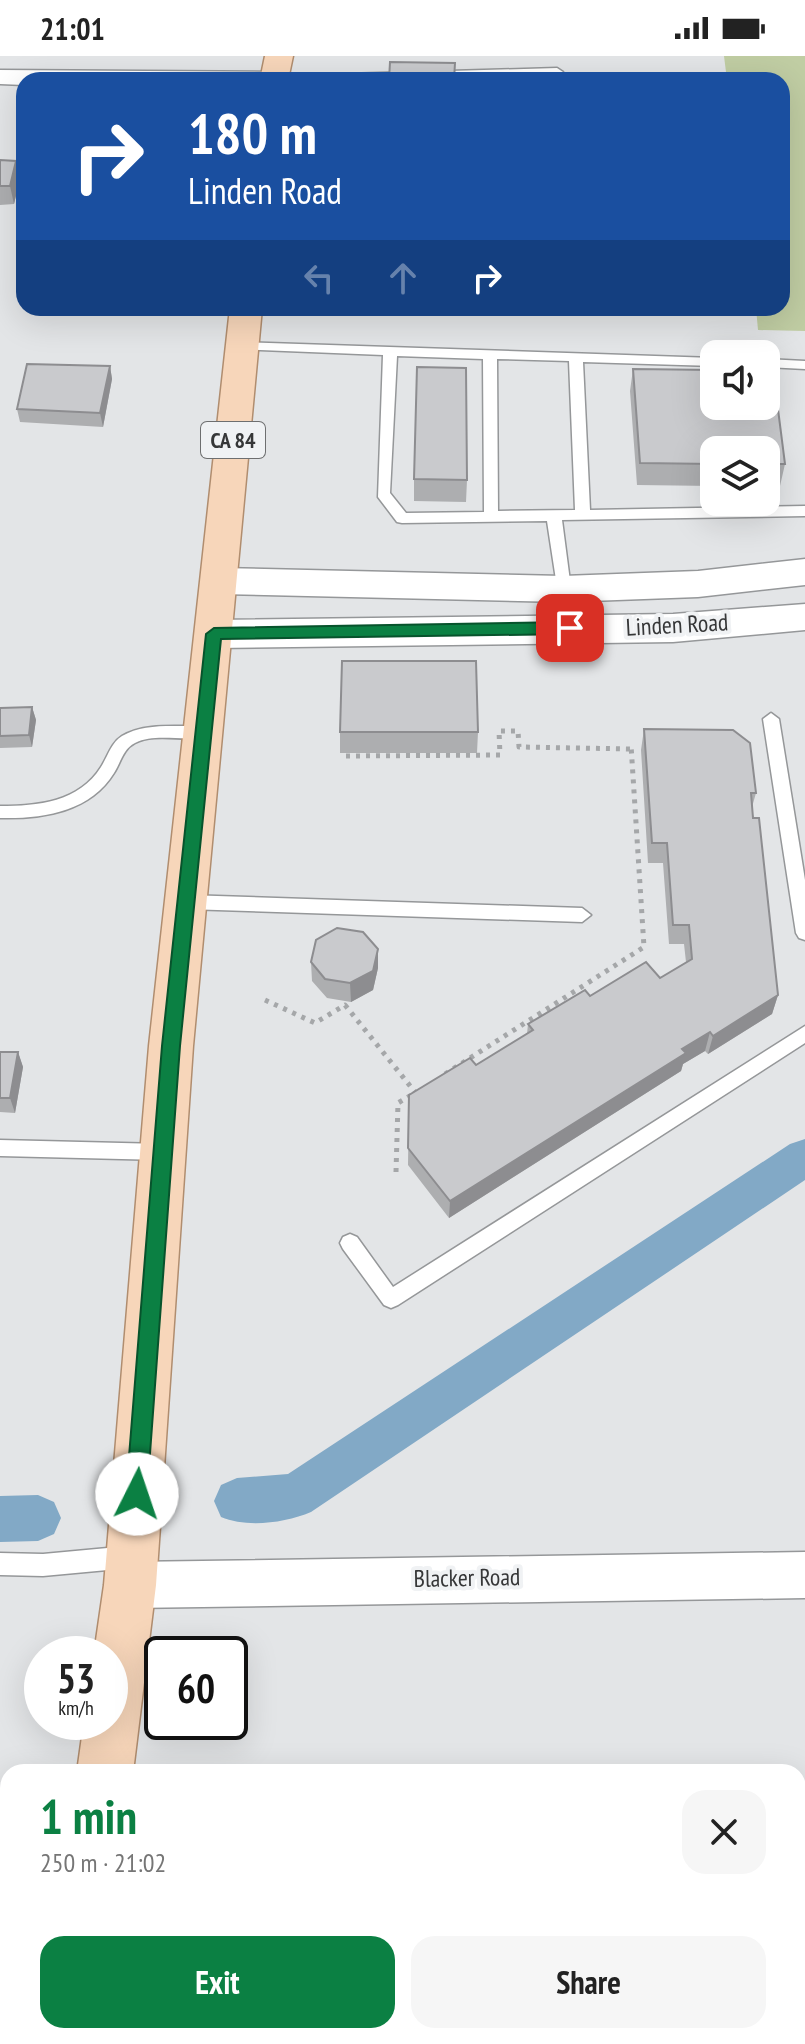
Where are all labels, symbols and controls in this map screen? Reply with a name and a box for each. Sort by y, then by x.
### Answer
text: 21:01 [40,9,105,48]
text: 180 m [188,97,317,169]
icon: right [56,104,160,208]
text: Linden Road [188,167,342,214]
icon: left [297,256,341,300]
icon: ahead [381,256,425,300]
icon: right [465,256,509,300]
map controls [700,340,780,516]
button: sound [700,340,780,420]
road number: CA 84 [201,422,265,458]
button: layers [700,436,780,516]
pin [536,594,604,662]
icon: arrive [548,606,592,650]
street label: Linden Road [625,606,729,643]
position arrow [95,1452,179,1536]
street label: Blacker Road [413,1561,521,1594]
speed limit sign: 60 [144,1636,248,1740]
text: 53 [57,1652,95,1704]
text: km/h [58,1695,94,1721]
text: 1 min [40,1785,137,1847]
button: close [682,1790,766,1874]
text: 250 m · 21:02 [40,1846,166,1879]
button: Exit [40,1936,395,2028]
button: Share [411,1936,766,2028]

